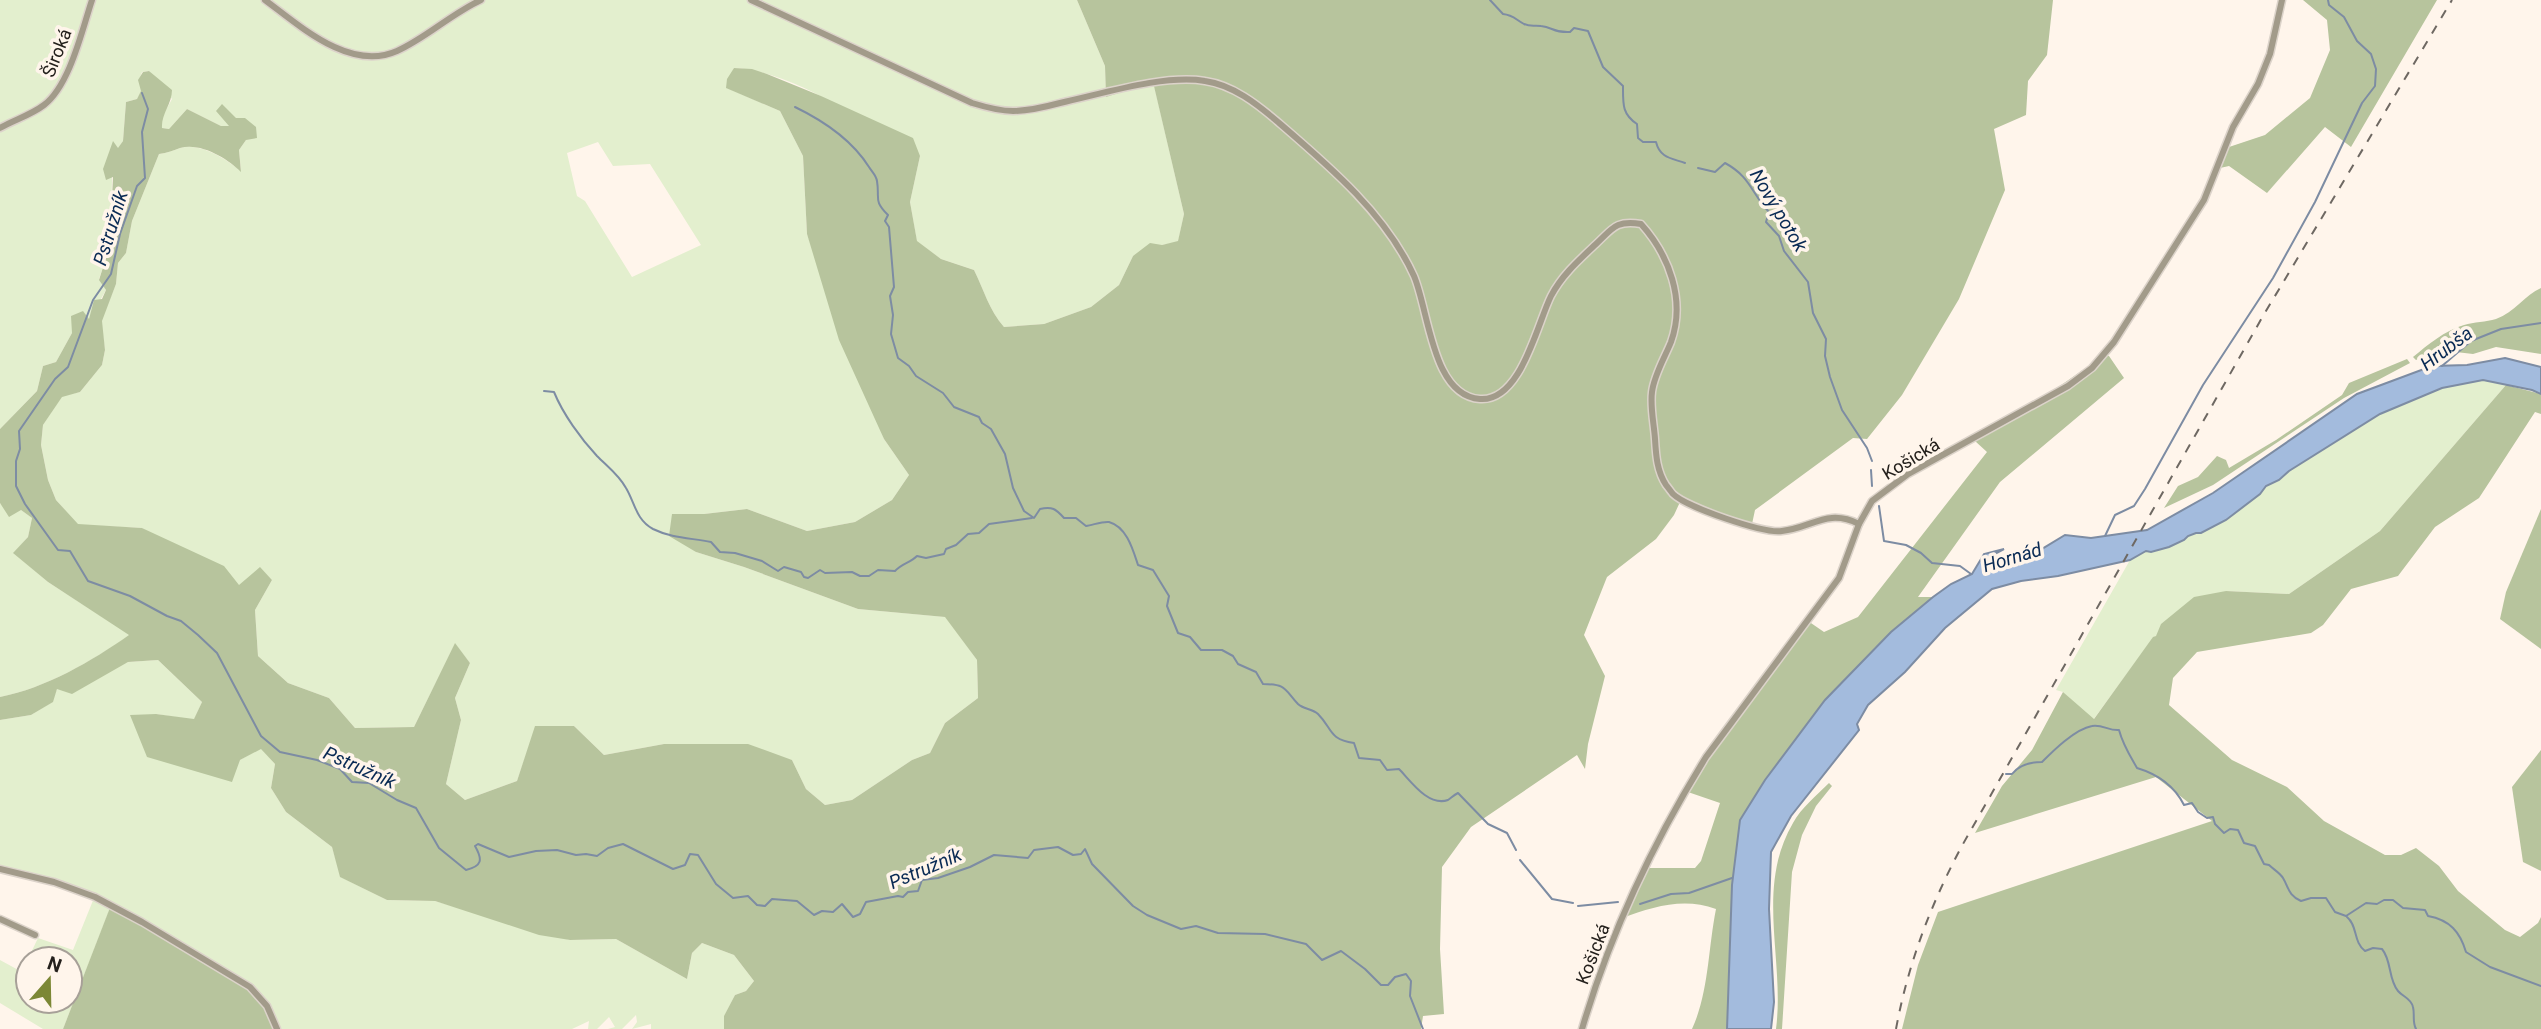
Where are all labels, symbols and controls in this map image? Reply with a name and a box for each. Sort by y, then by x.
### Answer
street label: Široká [37,26,76,80]
water label: Nový potok [1745,165,1813,256]
water label: Pstružník [88,187,133,268]
water label: Hrubša [2416,321,2477,375]
street label: Košická [1878,433,1943,484]
water label: Hornád [1980,537,2045,577]
water label: Pstružník [320,741,400,794]
water label: Pstružník [885,843,966,894]
street label: Košická [1571,920,1614,987]
north arrow [14,945,84,1015]
text: N [44,951,65,978]

